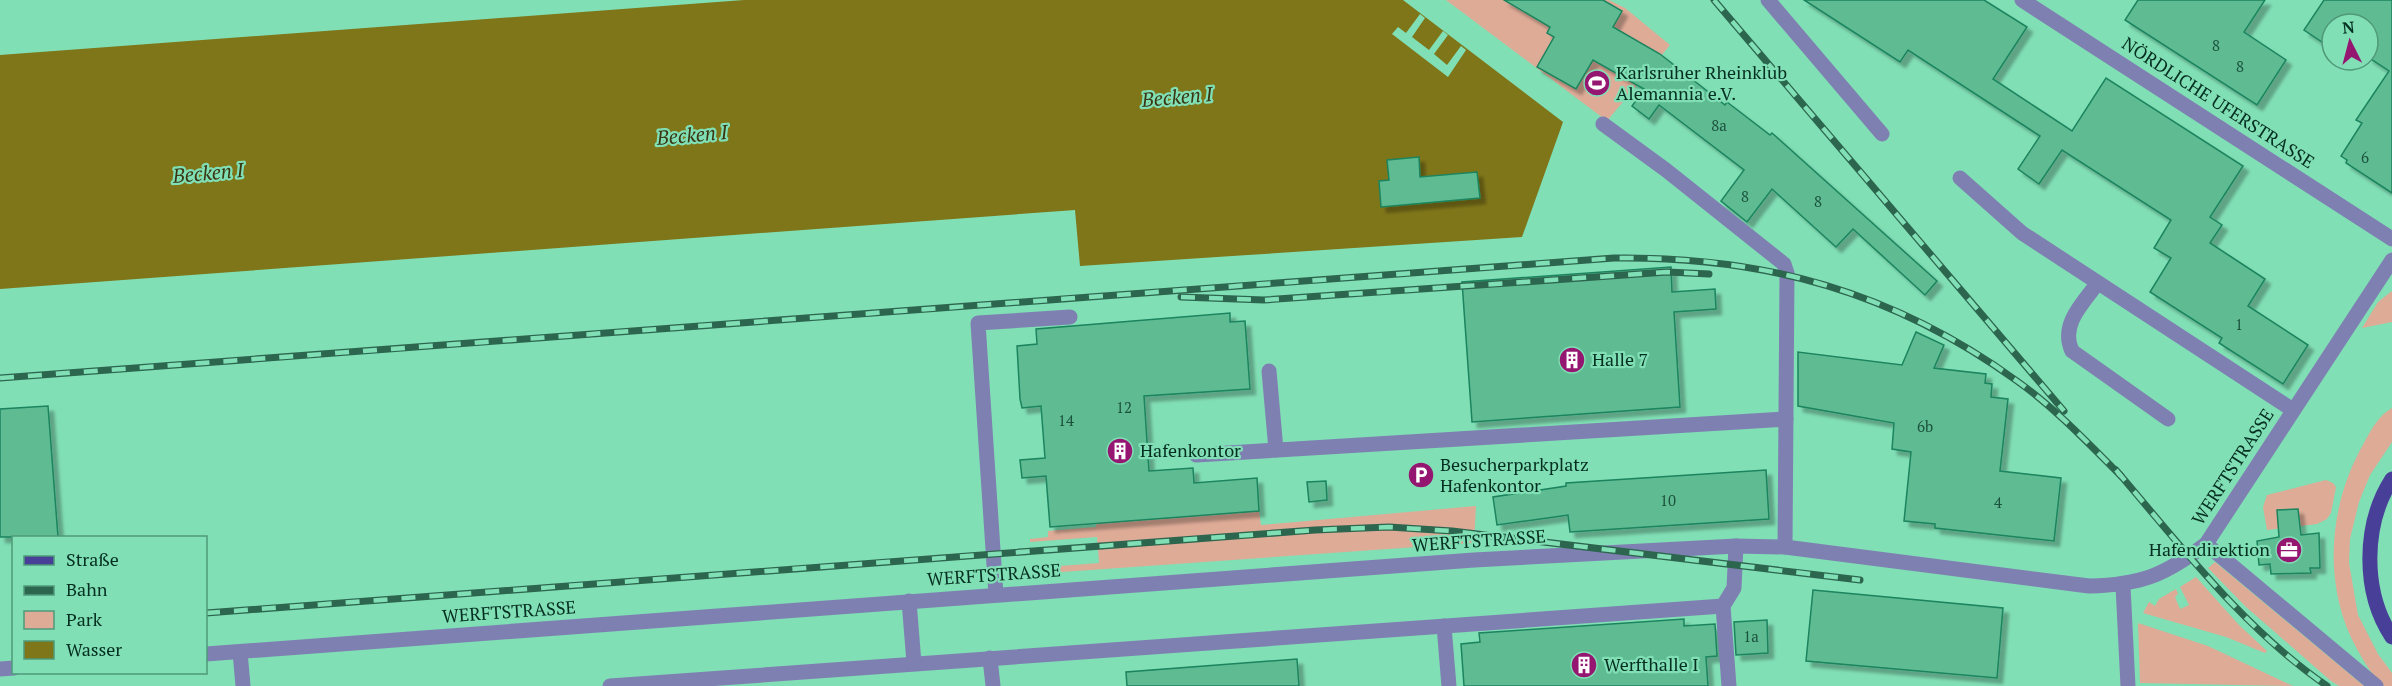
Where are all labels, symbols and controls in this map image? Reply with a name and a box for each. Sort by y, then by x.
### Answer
north arrow [2320,12,2380,72]
text: N [2341,16,2356,39]
street label: NÖRDLICHE UFERSTRASSE [2118,31,2319,173]
house number: 8 [2212,35,2220,55]
house number: 8 [2236,56,2244,76]
place label: Karlsruher Rheinklub Alemannia e.V. [1616,60,1787,105]
sports icon: Karlsruher Rheinklub Alemannia e.V. [1582,68,1612,98]
water label: Becken I [1139,80,1216,113]
house number: 8a [1711,115,1727,135]
water label: Becken I [654,118,731,151]
house number: 6 [2361,147,2369,167]
water label: Becken I [170,156,247,189]
house number: 8 [1741,186,1749,206]
house number: 8 [1814,191,1822,211]
house number: 1 [2235,314,2243,334]
building icon: Halle 7 [1557,345,1587,375]
place label: Halle 7 [1592,347,1648,371]
house number: 12 [1116,397,1132,417]
street label: WERFTSTRASSE [2186,404,2279,529]
house number: 14 [1058,410,1074,430]
house number: 6b [1917,416,1933,436]
building icon: Hafenkontor [1105,436,1135,466]
place label: Hafenkontor [1140,438,1241,462]
place label: Besucherparkplatz Hafenkontor [1440,452,1589,497]
parking icon: Besucherparkplatz Hafenkontor [1406,460,1436,490]
house number: 10 [1660,490,1676,510]
house number: 4 [1994,492,2002,512]
street label: WERFTSTRASSE [1411,523,1547,557]
office icon: Hafendirektion [2274,535,2304,565]
legend [12,536,207,674]
place label: Hafendirektion [2149,537,2270,561]
text: Straße [66,547,119,571]
street label: WERFTSTRASSE [926,557,1062,591]
text: Bahn [66,577,108,601]
street label: WERFTSTRASSE [441,594,577,628]
text: Park [66,607,103,631]
house number: 1a [1743,626,1759,646]
text: Wasser [66,637,122,661]
building icon: Werfthalle I [1569,650,1599,680]
place label: Werfthalle I [1604,652,1699,676]

